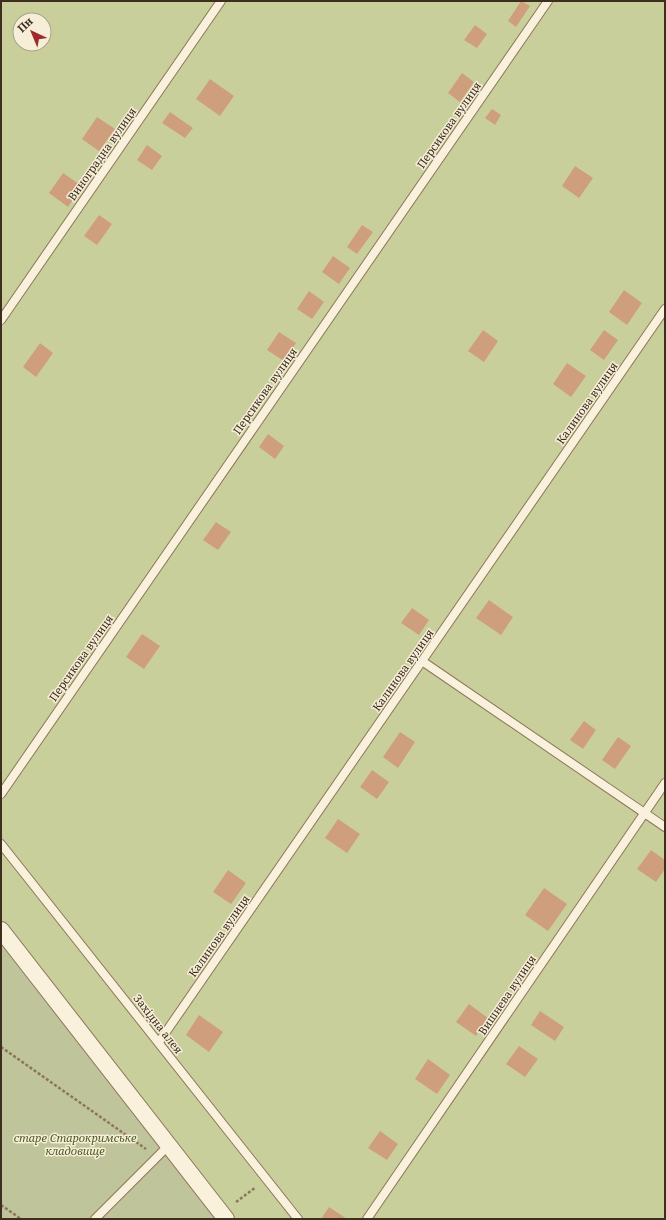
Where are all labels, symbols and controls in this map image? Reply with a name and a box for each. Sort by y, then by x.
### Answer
north arrow [12,12,52,52]
text: Пн [14,13,36,35]
street label: Персикова вулиця [413,78,484,171]
street label: Виноградна вулиця [64,104,139,203]
street label: Персикова вулиця [229,344,300,437]
street label: Калинова вулиця [553,359,621,447]
street label: Персикова вулиця [45,611,116,704]
street label: Калинова вулиця [369,626,437,714]
street label: Калинова вулиця [185,892,253,980]
street label: Вишнева вулиця [474,952,539,1038]
street label: Західна алея [130,991,186,1056]
park label: старе Старокримське кладовище [14,1130,137,1158]

